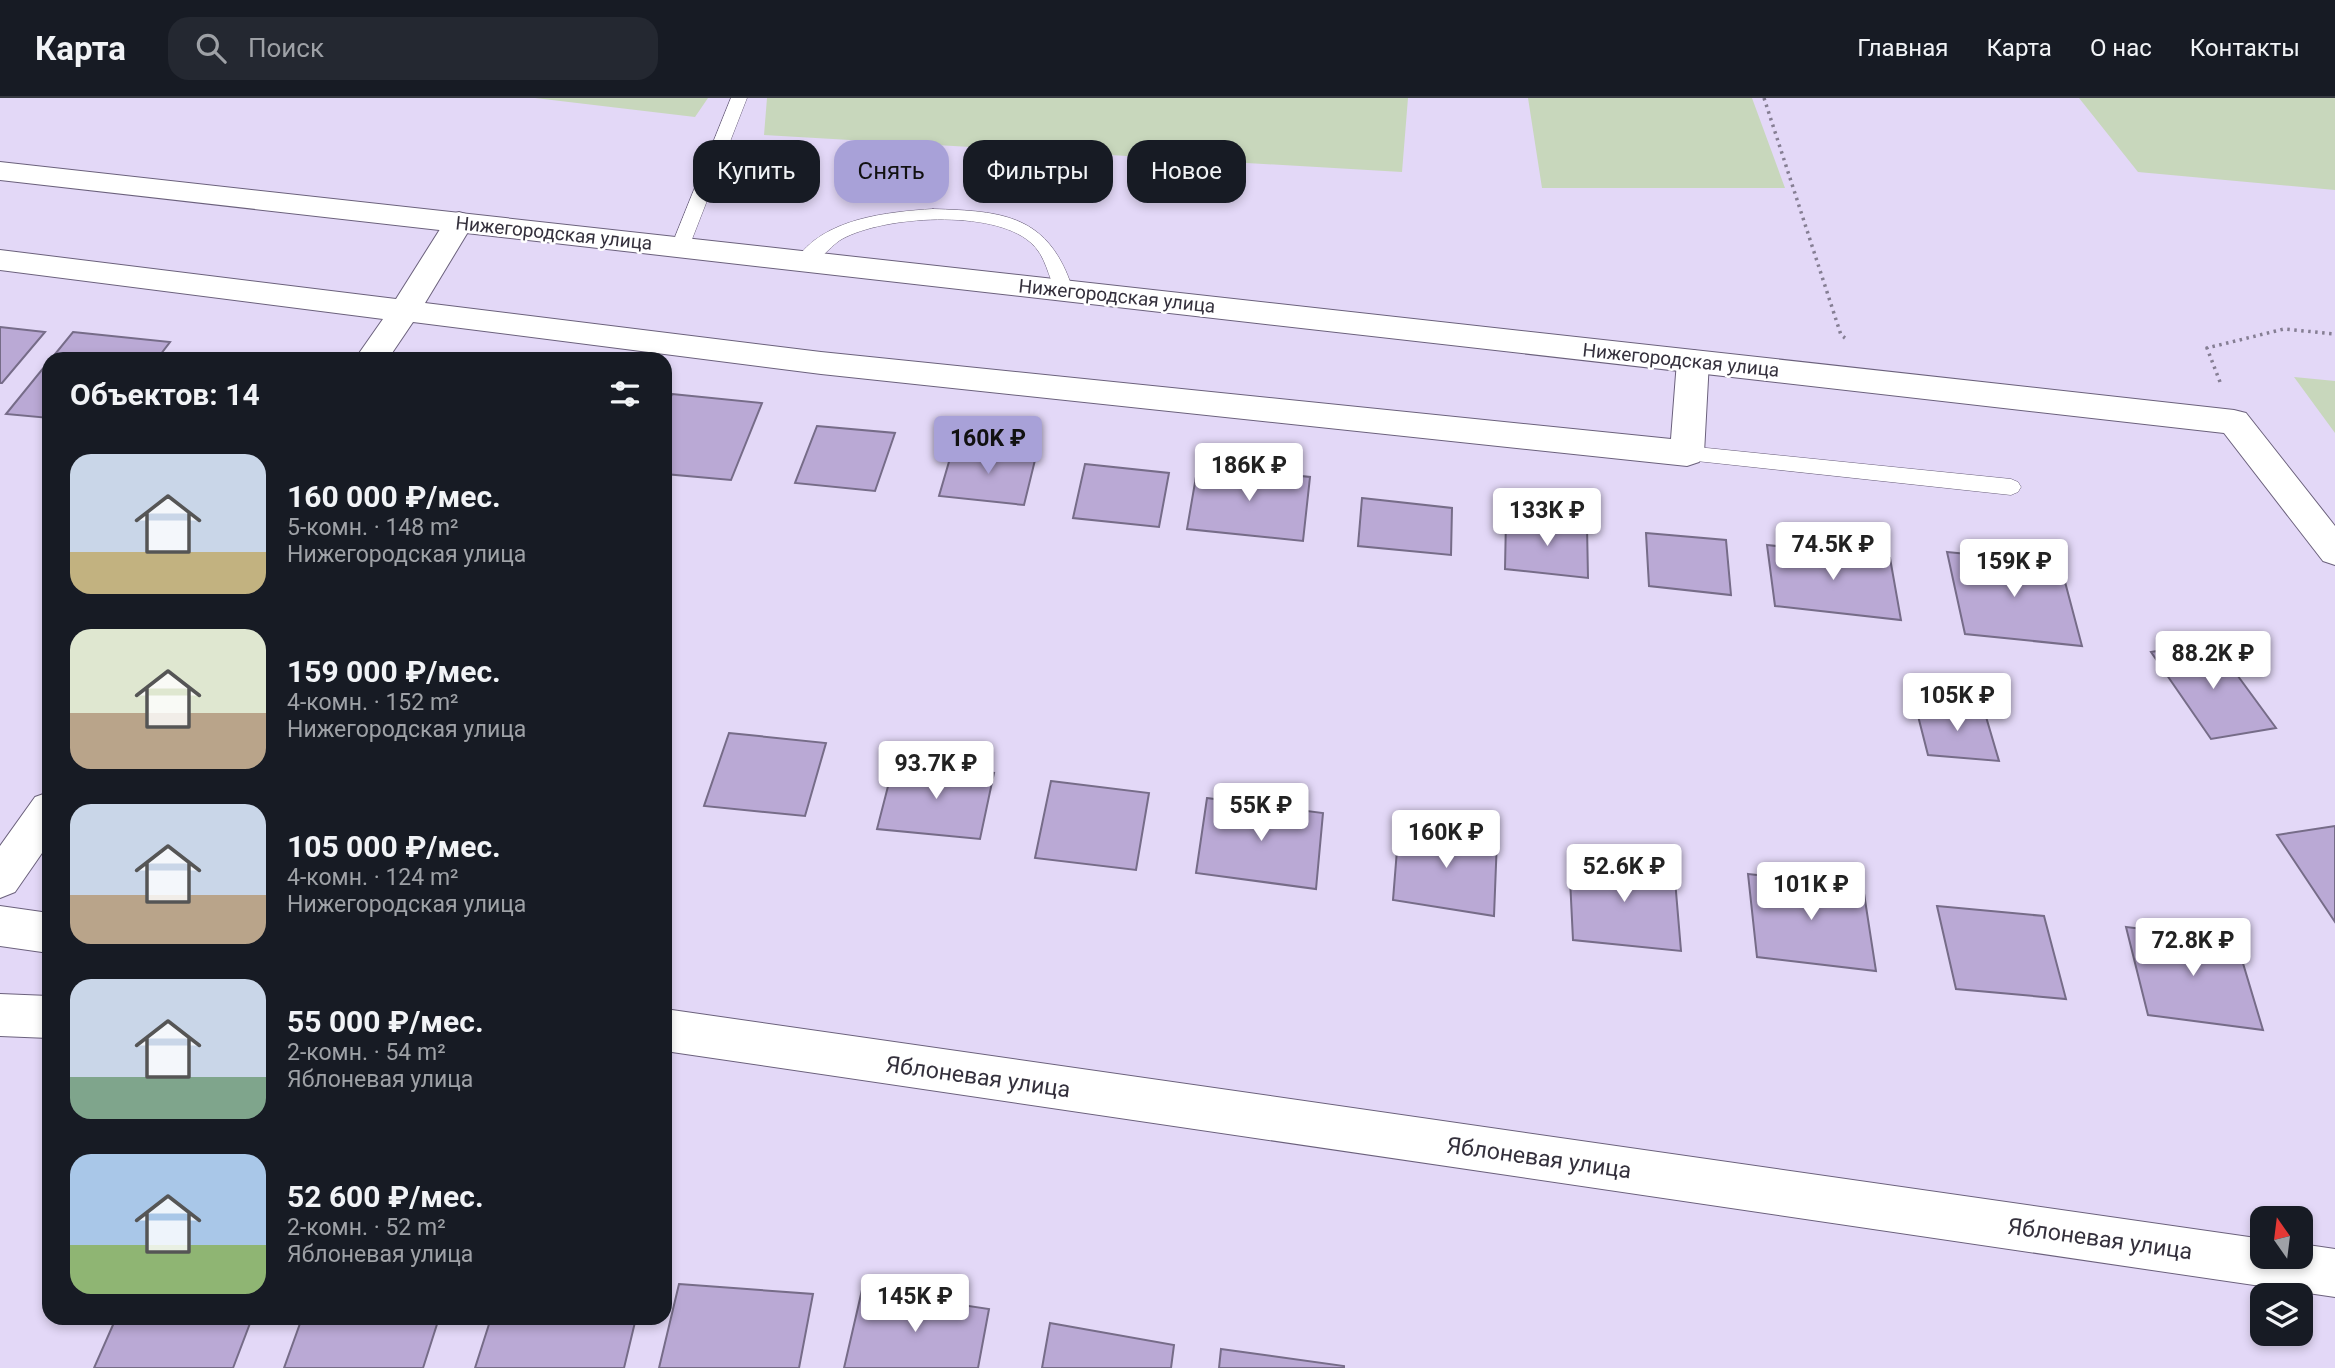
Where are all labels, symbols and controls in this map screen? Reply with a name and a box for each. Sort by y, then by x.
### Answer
search box [168,17,658,80]
text: Карта [35,29,126,68]
icon: search [192,29,230,67]
text: Поиск [248,33,324,63]
text: Главная [1857,34,1948,62]
text: Карта [1986,34,2052,62]
text: О нас [2090,34,2152,62]
text: Контакты [2190,34,2300,62]
chip: Купить [693,140,820,203]
chip: Снять [834,140,949,203]
chip: Фильтры [963,140,1113,203]
chip: Новое [1127,140,1246,203]
street label: Нижегородская улица [454,211,654,255]
street label: Нижегородская улица [1017,274,1217,318]
street label: Нижегородская улица [1581,338,1781,382]
icon: filters [606,375,644,413]
text: Объектов: 14 [70,377,260,412]
pin: 160K ₽ [931,416,1045,476]
text: 160K ₽ [950,425,1026,452]
pin: 186K ₽ [1192,444,1306,503]
text: 186K ₽ [1211,452,1287,479]
text: 160 000 ₽/мес. [287,479,501,514]
icon: home [126,482,210,566]
pin: 133K ₽ [1490,489,1604,548]
text: 133K ₽ [1509,497,1585,524]
text: 5-комн. · 148 m² [287,514,459,541]
pin: 74.5K ₽ [1768,522,1898,582]
text: 74.5K ₽ [1792,531,1874,558]
pin: 159K ₽ [1957,540,2071,599]
text: Нижегородская улица [287,541,526,568]
text: 159K ₽ [1976,548,2052,575]
pin: 88.2K ₽ [2148,632,2278,691]
text: 88.2K ₽ [2172,640,2254,667]
text: 159 000 ₽/мес. [287,654,501,689]
icon: home [126,657,210,741]
pin: 105K ₽ [1900,674,2014,733]
text: 105K ₽ [1919,682,1995,709]
text: 4-комн. · 152 m² [287,689,459,716]
text: Нижегородская улица [287,716,526,743]
pin: 93.7K ₽ [871,742,1001,801]
text: 93.7K ₽ [895,750,977,777]
pin: 55K ₽ [1212,784,1310,843]
text: 55K ₽ [1230,792,1292,819]
pin: 160K ₽ [1389,810,1503,870]
text: 160K ₽ [1408,819,1484,846]
text: 105 000 ₽/мес. [287,829,501,864]
icon: home [126,832,210,916]
pin: 52.6K ₽ [1559,844,1689,904]
text: 52.6K ₽ [1583,853,1665,880]
pin: 101K ₽ [1754,862,1868,922]
text: 4-комн. · 124 m² [287,864,459,891]
text: 101K ₽ [1773,871,1849,898]
text: Нижегородская улица [287,891,526,918]
pin: 72.8K ₽ [2128,918,2258,978]
text: 72.8K ₽ [2152,927,2234,954]
text: 55 000 ₽/мес. [287,1004,484,1039]
icon: home [126,1007,210,1091]
text: 2-комн. · 54 m² [287,1039,446,1066]
street label: Яблоневая улица [884,1051,1072,1103]
text: Яблоневая улица [287,1066,473,1093]
street label: Яблоневая улица [1445,1132,1633,1184]
text: 52 600 ₽/мес. [287,1179,484,1214]
icon: home [126,1182,210,1266]
north arrow [2250,1206,2314,1269]
map controls [2250,1206,2313,1346]
street label: Яблоневая улица [2006,1213,2194,1265]
text: 2-комн. · 52 m² [287,1214,446,1241]
text: Яблоневая улица [287,1241,473,1268]
pin: 145K ₽ [858,1274,972,1334]
text: 145K ₽ [877,1283,953,1310]
button: layers [2250,1283,2313,1346]

